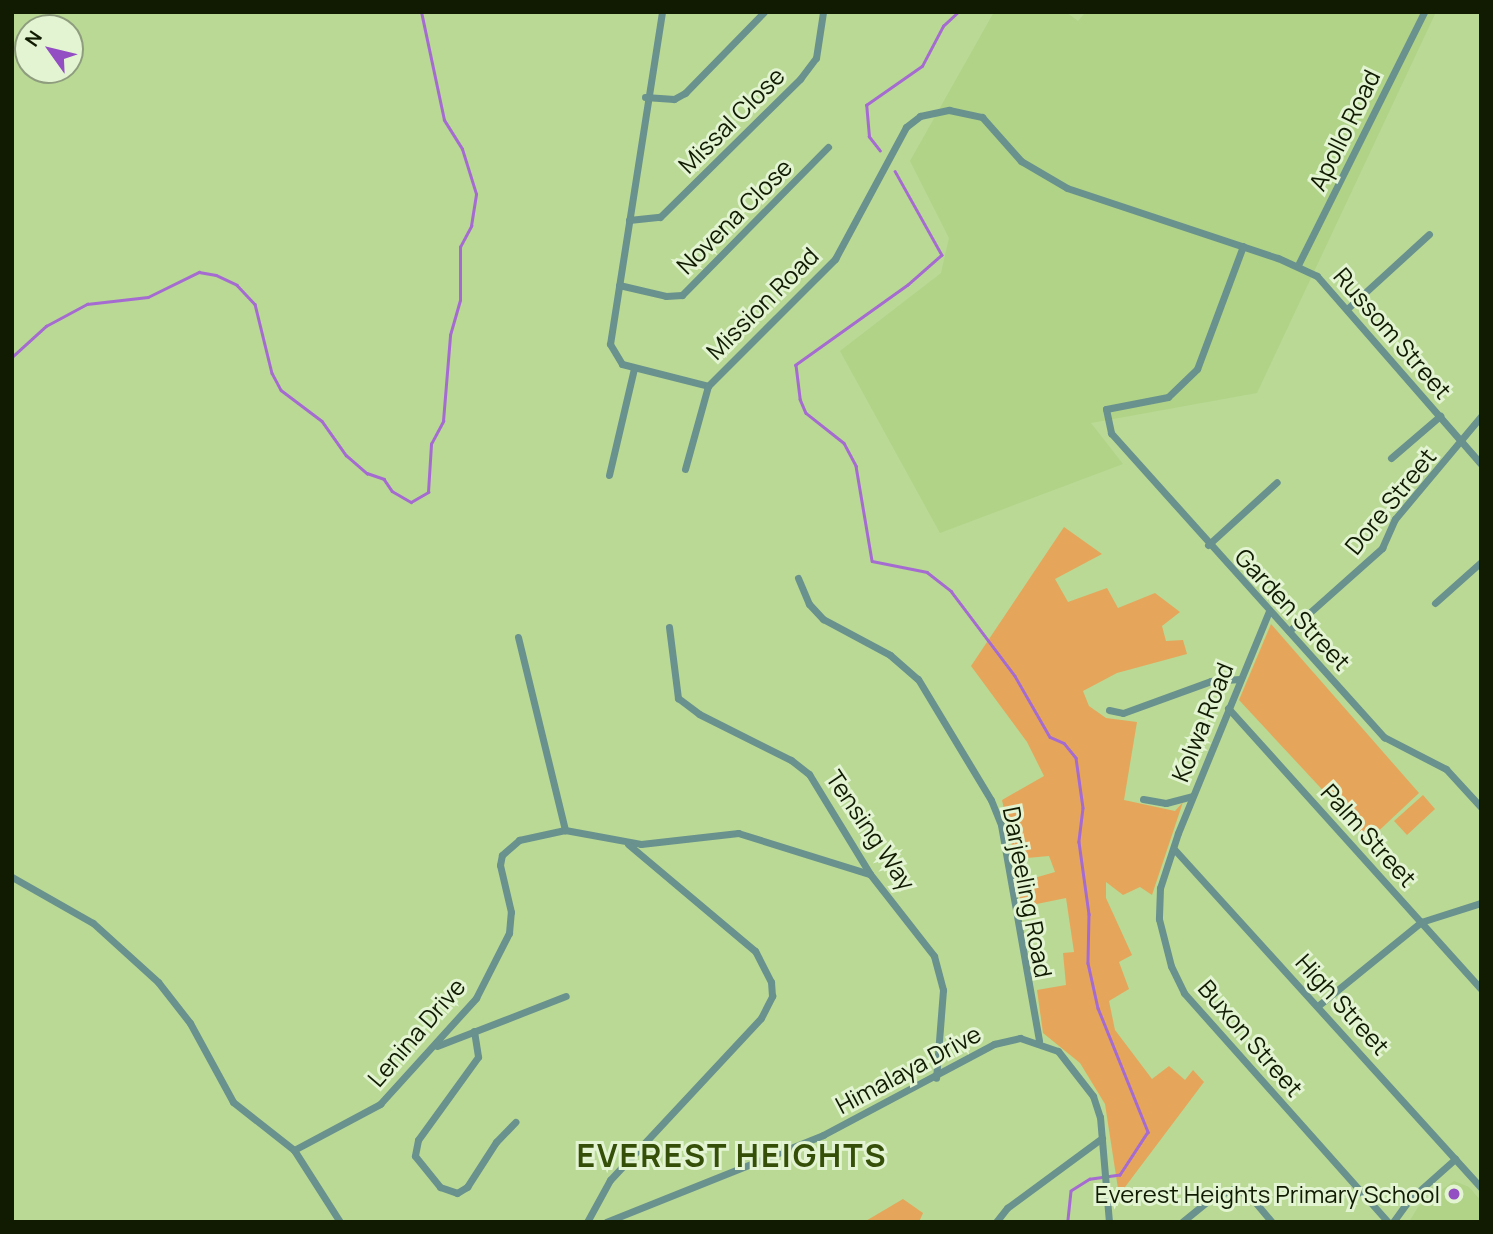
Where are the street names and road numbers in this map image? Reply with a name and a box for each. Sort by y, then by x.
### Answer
street label: Missal Close [672,61,790,179]
street label: Apollo Road [1302,65,1386,195]
street label: Novena Close [670,152,798,280]
street label: Mission Road [700,241,824,365]
street label: Russom Street [1328,262,1458,404]
street label: Dore Street [1339,442,1441,560]
street label: Garden Street [1229,542,1357,676]
street label: Kolwa Road [1165,658,1239,786]
street label: Tensing Way [820,765,922,895]
street label: Palm Street [1315,778,1423,892]
street label: Darjeeling Road [997,804,1059,980]
street label: High Street [1290,948,1396,1060]
street label: Lenina Drive [361,972,471,1092]
street label: Buxon Street [1193,974,1309,1102]
street label: Himalaya Drive [830,1019,986,1119]

